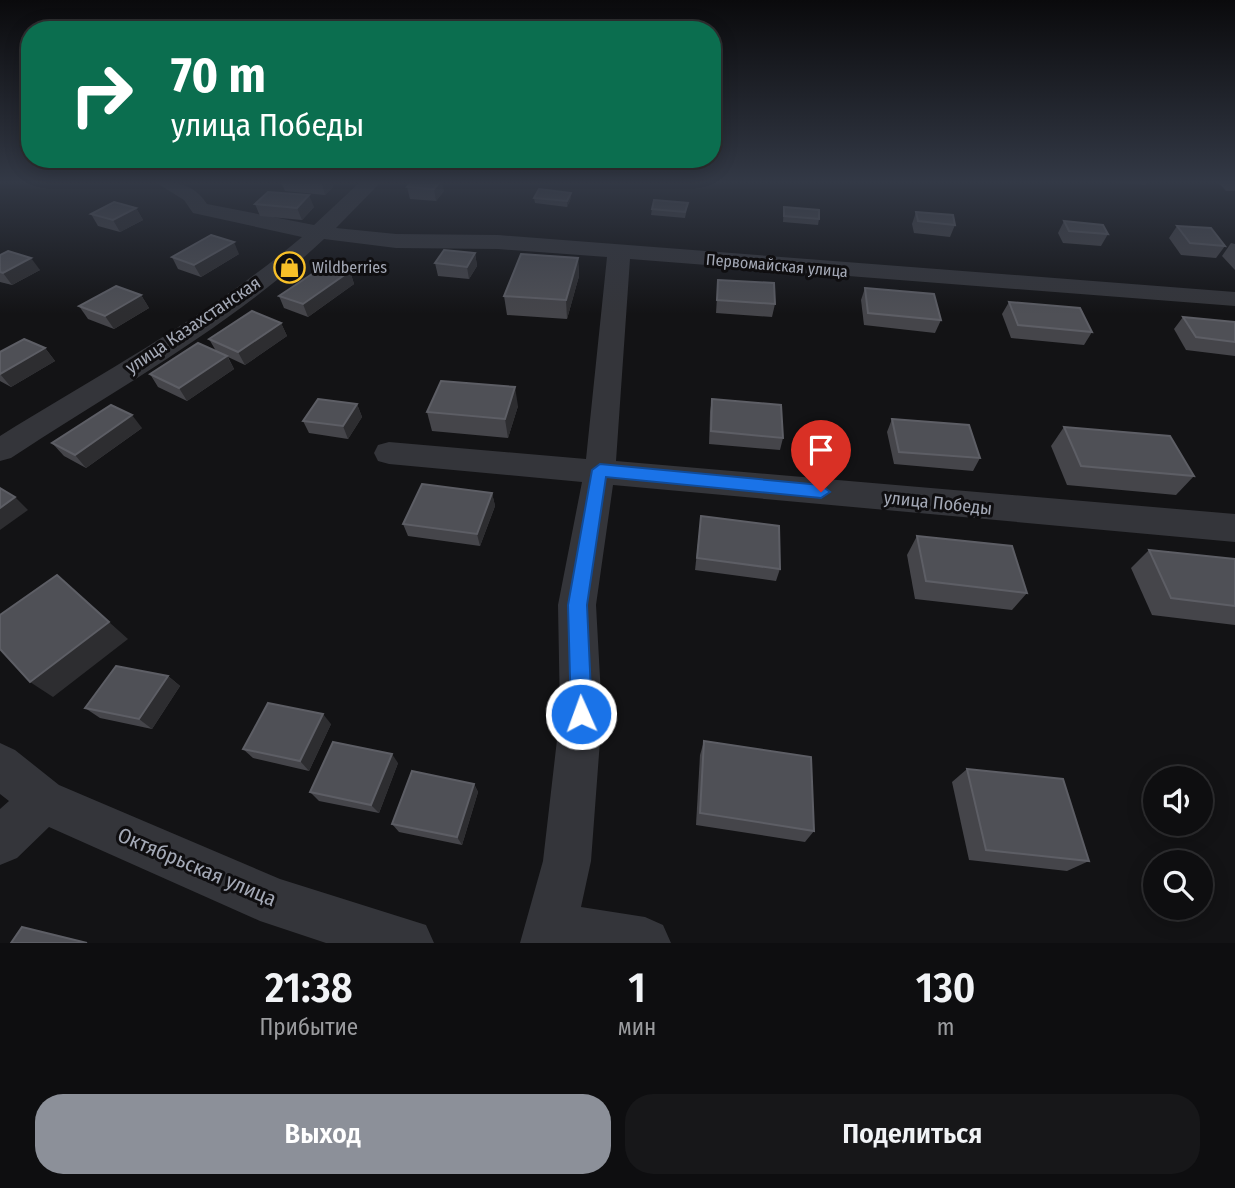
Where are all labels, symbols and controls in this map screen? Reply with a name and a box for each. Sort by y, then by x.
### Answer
text: 70 m [171,46,266,105]
icon: right [56,49,147,140]
text: улица Победы [171,106,364,144]
shop icon: Wildberries [272,250,306,284]
street label: Первомайская улица [705,250,849,281]
place label: Wildberries [312,258,387,277]
street label: улица Казахстанская [121,272,265,378]
pin [791,420,851,492]
icon: arrive [802,431,840,469]
street label: улица Победы [883,486,993,520]
position arrow [544,677,618,751]
map controls [1143,766,1213,920]
button: sound [1143,766,1213,836]
street label: Октябрьская улица [114,822,280,912]
button: search [1143,850,1213,920]
text: 21:38 [265,963,353,1013]
text: 1 [628,963,646,1013]
text: 130 [916,963,976,1013]
text: Прибытие [259,1013,358,1041]
text: мин [618,1013,656,1041]
text: m [937,1013,954,1041]
button: Выход [35,1094,611,1174]
button: Поделиться [625,1094,1200,1174]

